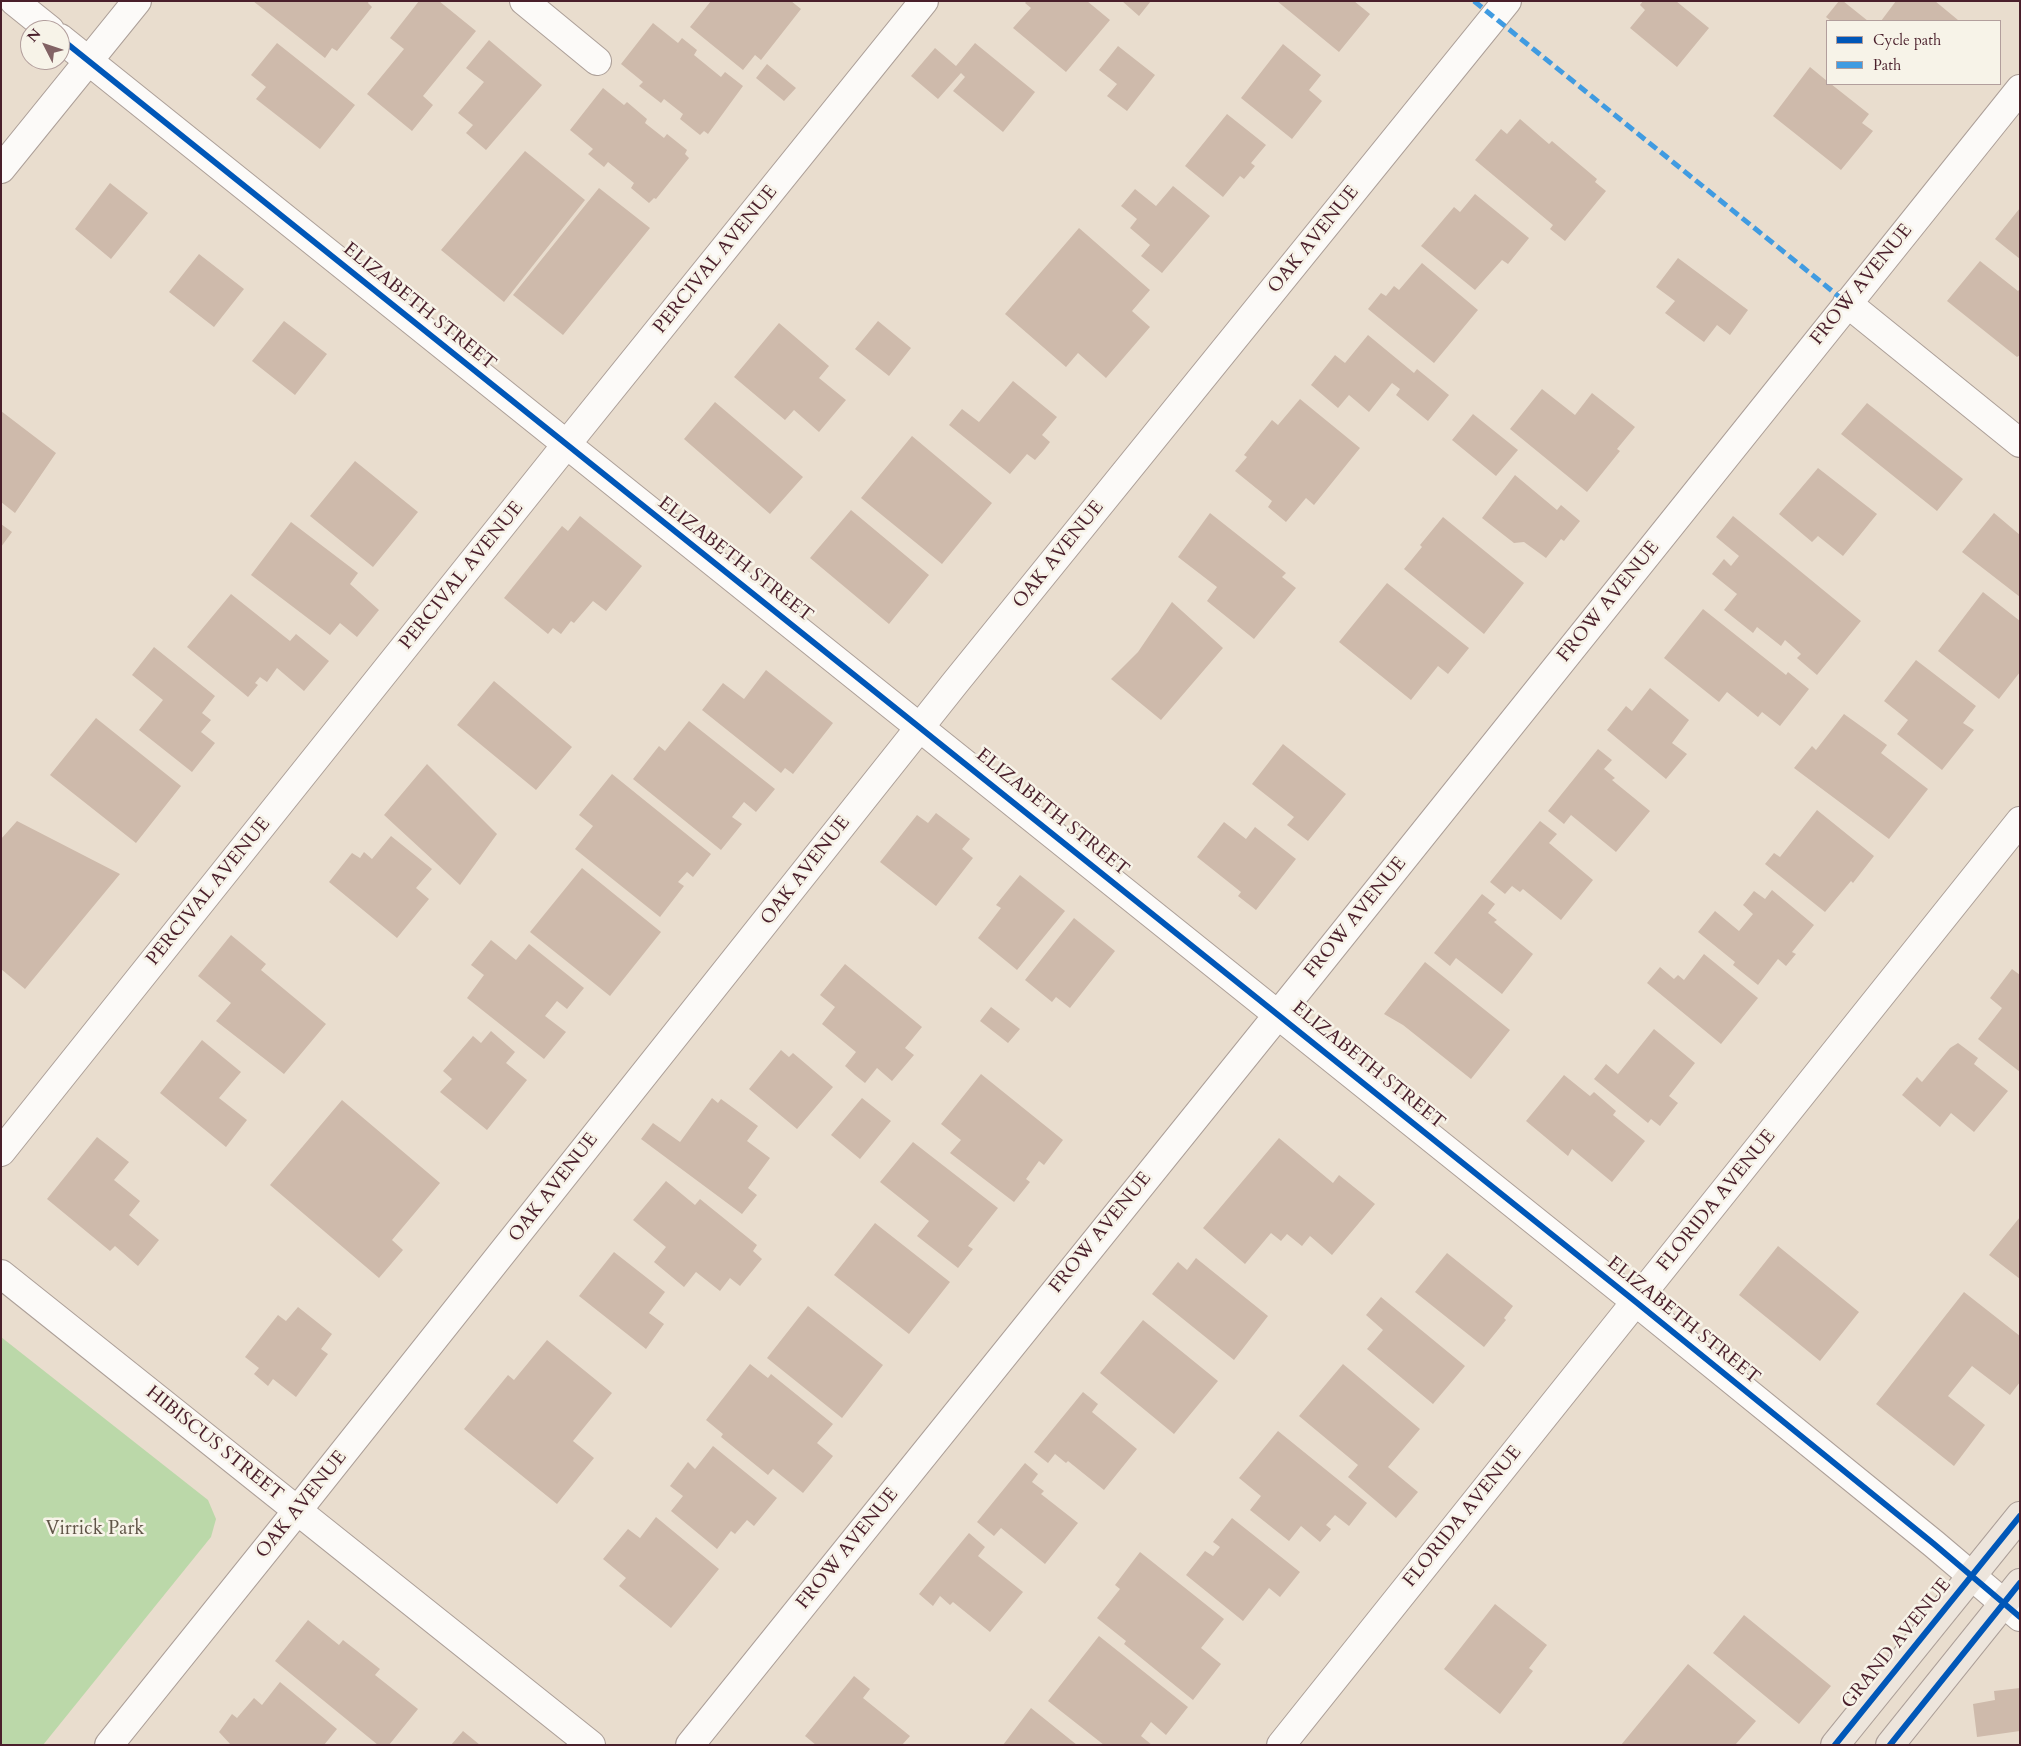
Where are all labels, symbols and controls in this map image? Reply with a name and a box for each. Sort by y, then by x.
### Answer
north arrow [20,20,70,70]
legend [1826,20,2001,85]
text: N [23,25,45,46]
text: Cycle path [1873,30,1941,50]
text: Path [1873,55,1901,75]
street label: PERCIVAL AVENUE [649,181,783,339]
street label: OAK AVENUE [1264,182,1364,298]
street label: FROW AVENUE [1806,220,1918,350]
street label: ELIZABETH STREET [338,238,500,376]
street label: ELIZABETH STREET [653,492,817,628]
street label: PERCIVAL AVENUE [395,497,529,655]
street label: OAK AVENUE [1009,497,1109,613]
street label: FROW AVENUE [1553,537,1665,667]
street label: ELIZABETH STREET [971,744,1133,882]
street label: OAK AVENUE [756,812,856,930]
street label: PERCIVAL AVENUE [142,813,276,971]
street label: FROW AVENUE [1300,853,1412,983]
street label: ELIZABETH STREET [1287,997,1449,1135]
street label: FLORIDA AVENUE [1653,1126,1781,1276]
street label: OAK AVENUE [504,1129,604,1247]
street label: FROW AVENUE [1045,1168,1157,1298]
street label: ELIZABETH STREET [1602,1252,1764,1390]
street label: HIBISCUS STREET [141,1382,287,1506]
street label: FLORIDA AVENUE [1399,1442,1527,1592]
street label: OAK AVENUE [252,1447,352,1563]
street label: FROW AVENUE [792,1484,904,1614]
park label: Virrick Park [46,1519,144,1541]
street label: GRAND AVENUE [1837,1574,1957,1714]

